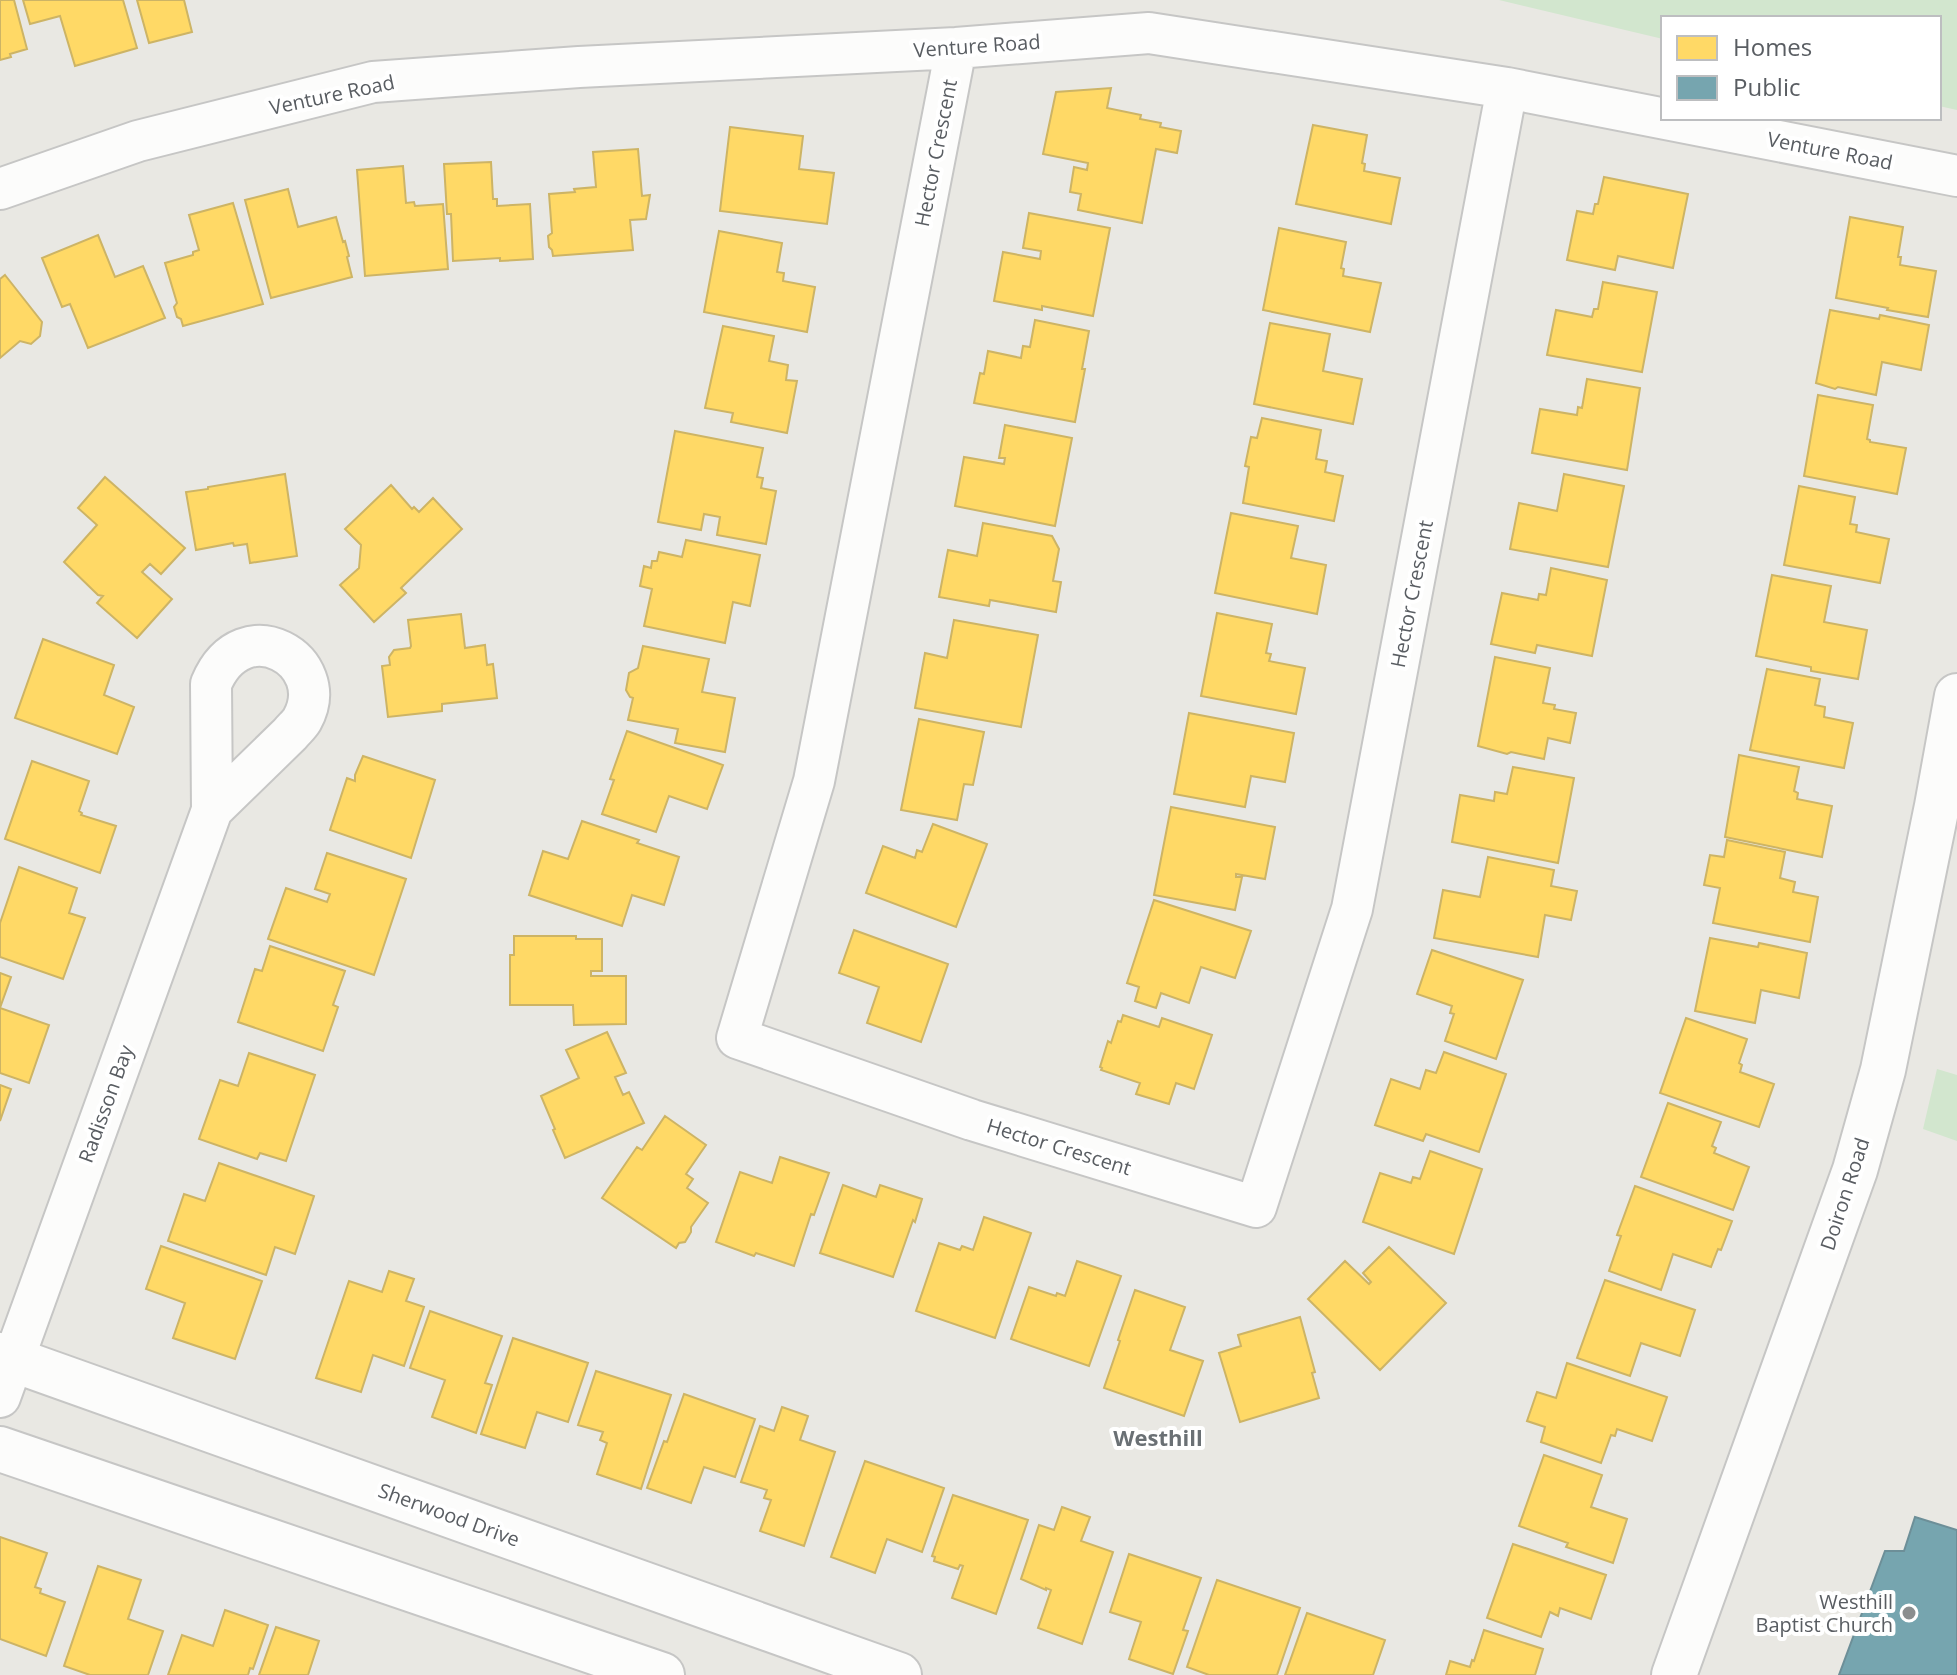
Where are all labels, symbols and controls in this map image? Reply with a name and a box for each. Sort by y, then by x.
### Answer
legend [1661,16,1941,120]
street label: Venture Road [913,28,1041,63]
text: Homes [1733,30,1812,63]
street label: Venture Road [267,68,397,121]
text: Public [1733,70,1800,103]
street label: Hector Crescent [908,77,963,229]
street label: Venture Road [1765,125,1895,176]
street label: Hector Crescent [1384,518,1439,670]
street label: Radisson Bay [72,1040,140,1166]
street label: Hector Crescent [984,1112,1135,1181]
street label: Doiron Road [1814,1134,1875,1254]
district label: Westhill [1113,1422,1203,1452]
street label: Sherwood Drive [375,1476,524,1553]
place label: Westhill Baptist Church [1756,1588,1893,1638]
marker: Westhill Baptist Church [1900,1604,1918,1622]

